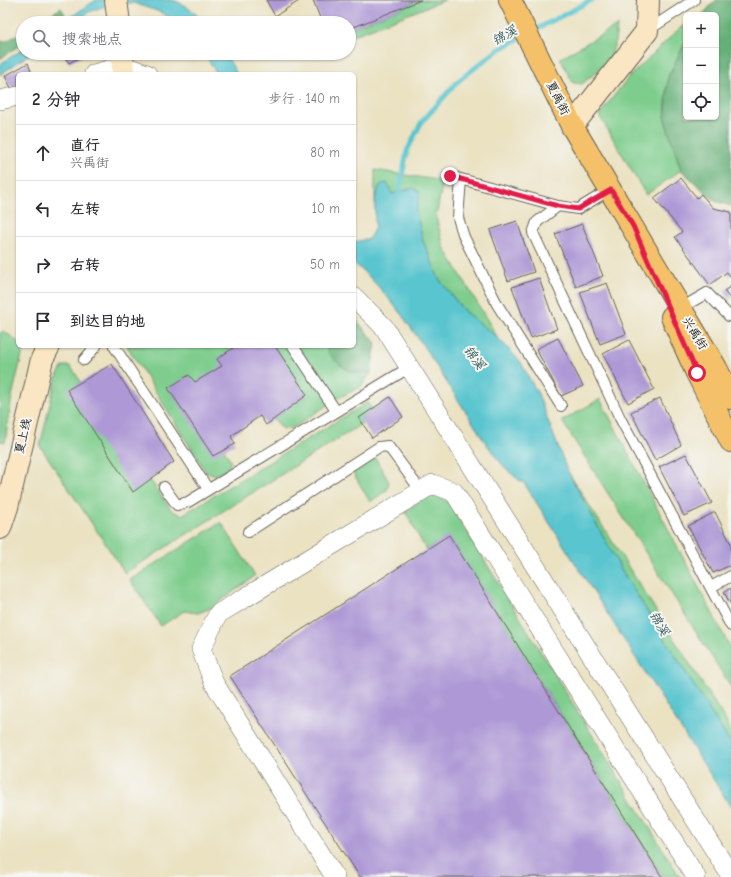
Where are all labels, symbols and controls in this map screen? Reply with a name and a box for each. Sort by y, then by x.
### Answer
map controls [683,12,719,120]
button: + [683,12,719,48]
search box [16,16,356,60]
water label: 锦溪 [489,22,520,48]
icon: search [30,27,52,49]
text: 搜索地点 [62,30,122,48]
button: − [683,48,719,84]
street label: 夏禹街 [544,79,572,117]
button: locate [683,84,719,120]
text: 2 分钟 [32,90,81,109]
text: 步行 · 140 m [269,91,340,106]
text: 直行 [70,136,100,154]
icon: ahead [32,142,54,164]
text: 80 m [310,145,340,160]
text: 兴禹街 [70,155,109,170]
route end [441,167,459,185]
icon: left [32,198,54,220]
text: 左转 [70,200,100,218]
text: 10 m [312,201,340,216]
icon: right [32,254,54,276]
text: 右转 [70,256,100,274]
text: 50 m [310,257,340,272]
icon: arrive [32,310,54,332]
text: 到达目的地 [70,312,145,330]
street label: 兴禹街 [680,314,710,352]
water label: 锦溪 [461,342,489,373]
route start [688,364,706,382]
street label: 夏上线 [12,417,34,455]
water label: 锦溪 [646,608,673,639]

